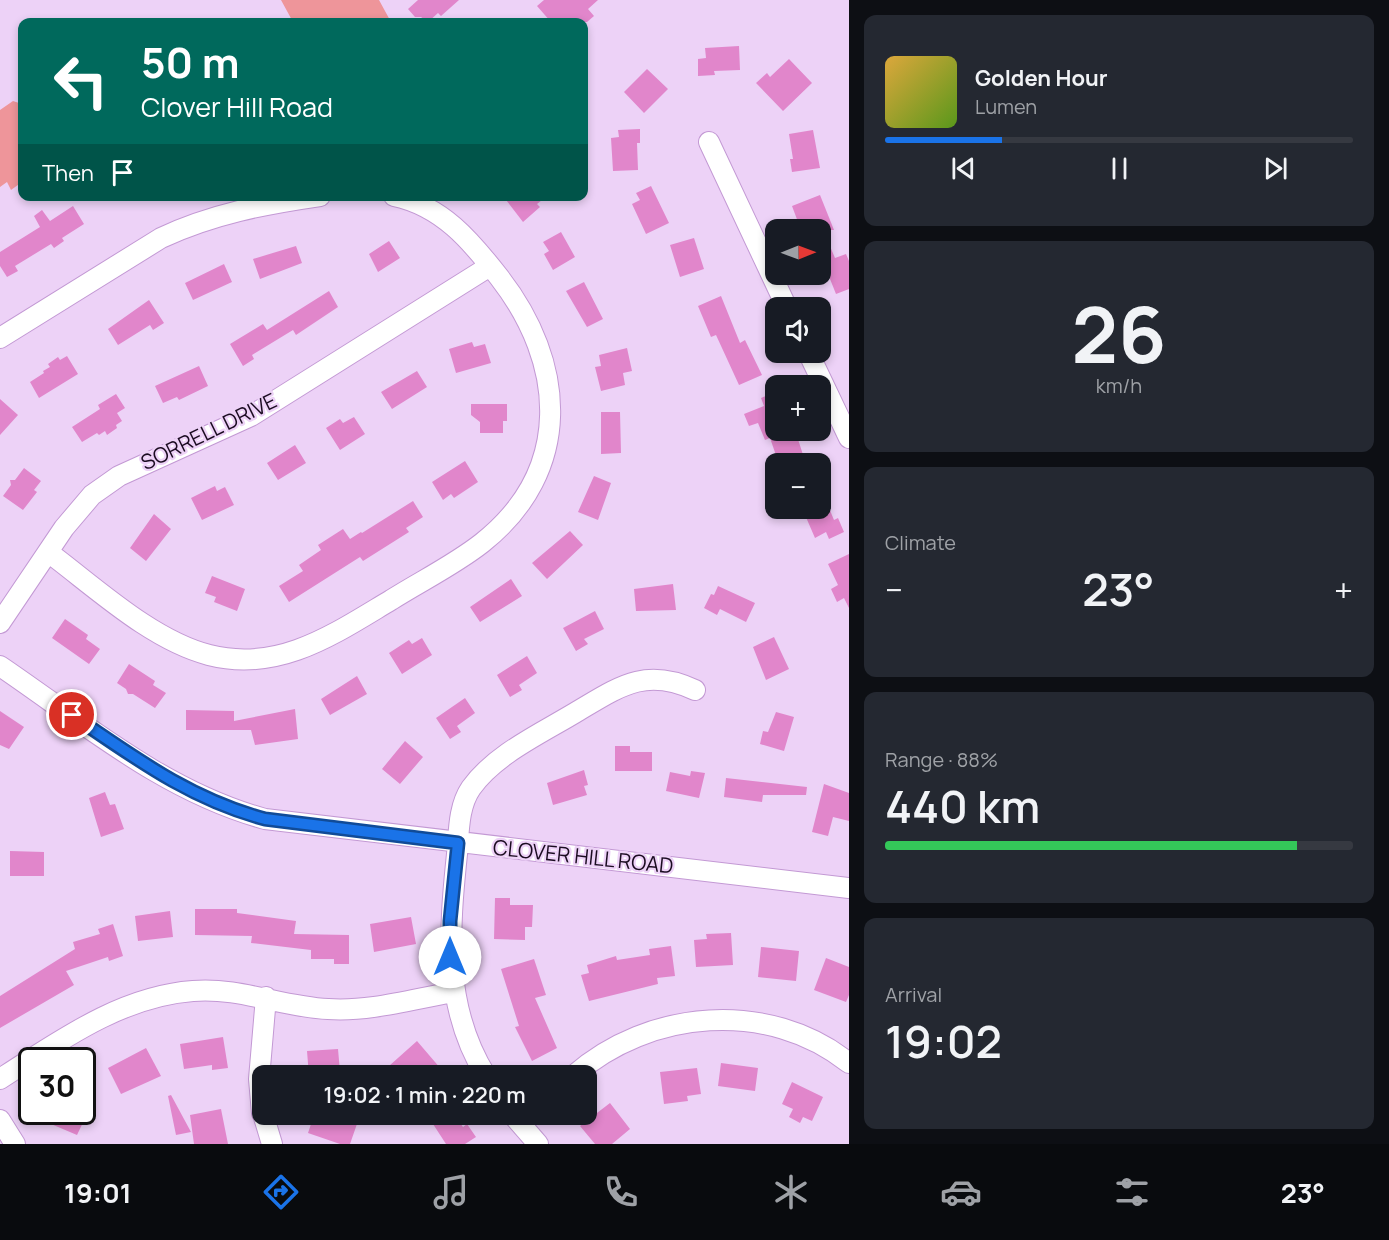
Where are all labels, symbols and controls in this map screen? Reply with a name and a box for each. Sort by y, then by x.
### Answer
text: 50 m [141,33,239,91]
icon: left [42,42,120,120]
text: Golden Hour [975,63,1108,93]
text: Clover Hill Road [141,88,333,125]
text: Lumen [975,93,1037,120]
icon: previous [947,152,980,185]
icon: pause [1103,152,1136,185]
icon: next [1259,152,1292,185]
icon: arrive [106,156,139,189]
text: Then [42,158,94,188]
north arrow [765,219,831,285]
map controls [765,219,831,519]
text: 26 [1072,280,1166,386]
button: sound [765,297,831,363]
text: km/h [1096,372,1142,399]
button: + [765,375,831,441]
street label: SORRELL DRIVE [136,386,281,476]
button: − [765,453,831,519]
text: Climate [885,529,956,556]
text: 23° [1082,558,1155,620]
text: − [885,567,903,612]
text: + [1334,567,1353,612]
pin [46,689,97,740]
icon: arrive [55,698,88,731]
text: Range · 88% [885,746,998,773]
text: 440 km [885,775,1040,837]
street label: CLOVER HILL ROAD [492,833,675,879]
position arrow [418,925,482,989]
text: Arrival [885,981,942,1008]
text: 19:02 [885,1010,1002,1072]
speed limit sign: 30 [18,1047,96,1125]
text: 19:02 · 1 min · 220 m [323,1080,526,1110]
icon: directions [260,1171,302,1213]
icon: music [430,1171,472,1213]
icon: phone [600,1171,642,1213]
icon: climate [770,1171,812,1213]
icon: car [940,1171,982,1213]
icon: filters [1111,1171,1153,1213]
text: 19:01 [64,1174,132,1211]
text: 23° [1281,1174,1325,1211]

